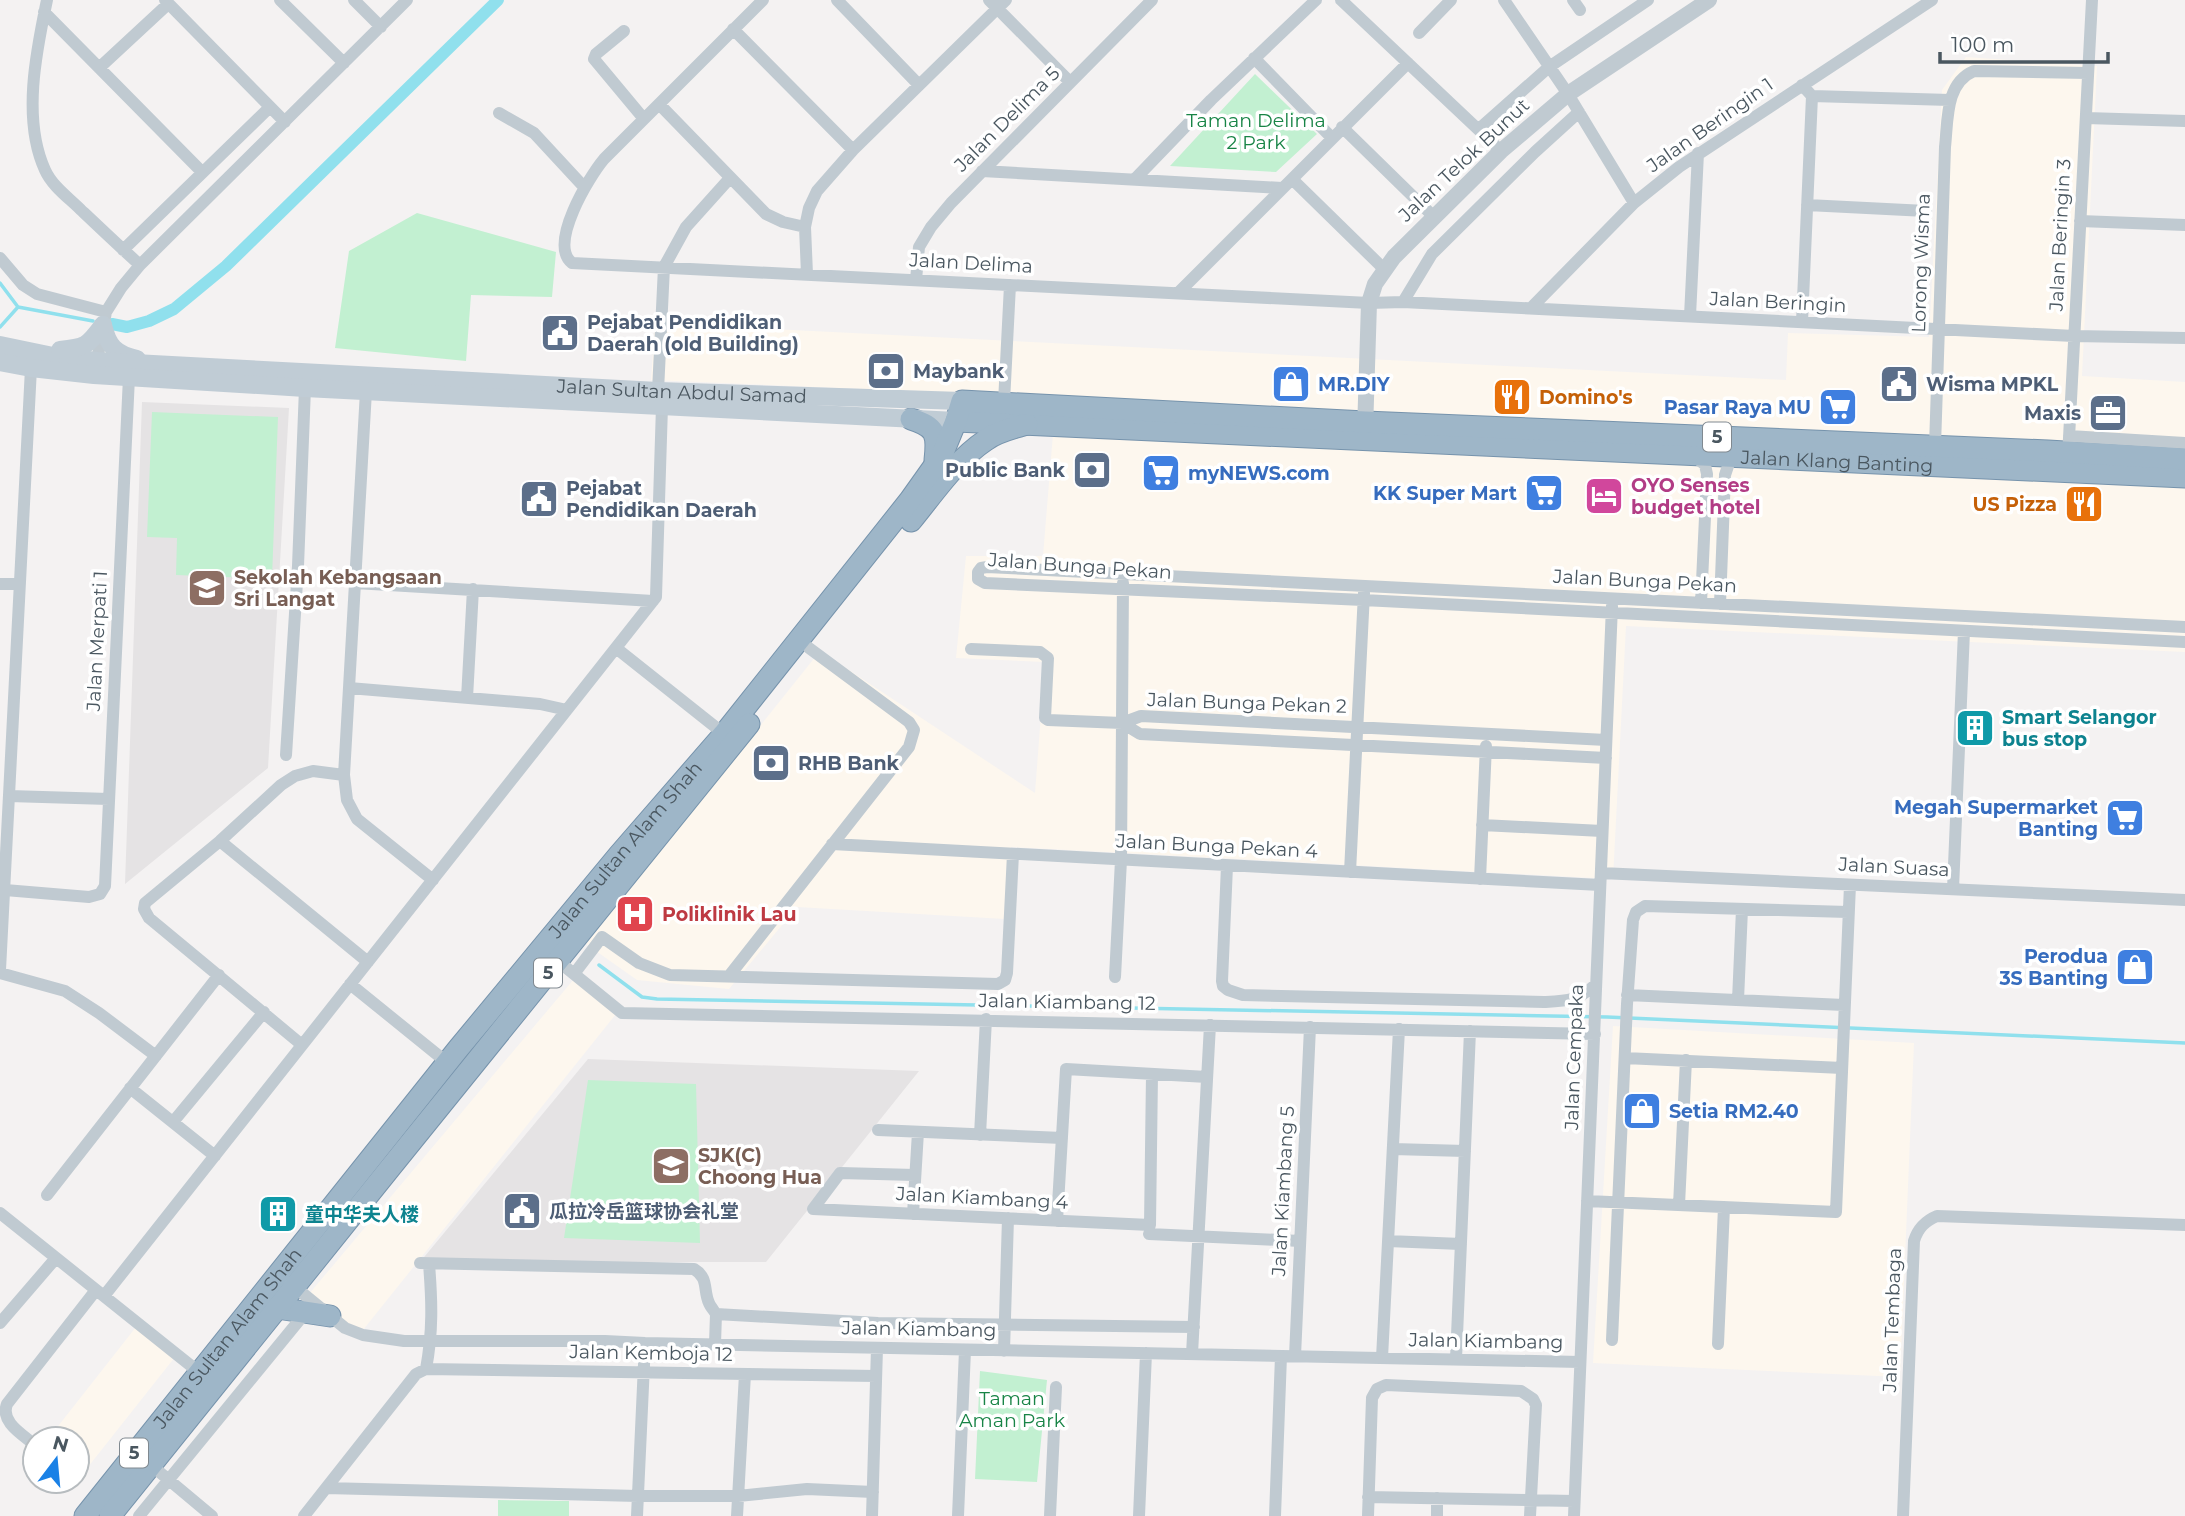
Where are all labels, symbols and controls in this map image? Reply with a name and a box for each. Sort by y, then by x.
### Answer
scale bar [1940,21,2108,65]
text: 100 m [1951,32,2014,57]
street label: Jalan Delima 5 [949,61,1065,177]
street label: Jalan Beringin 1 [1642,73,1778,178]
street label: Jalan Telok Bunut [1393,93,1534,227]
park label: Taman Delima 2 Park [1186,109,1326,154]
street label: Jalan Beringin 3 [2044,158,2075,313]
street label: Lorong Wisma [1907,193,1935,333]
street label: Jalan Delima [908,248,1033,278]
street label: Jalan Beringin [1708,287,1847,317]
place label: Pejabat Pendidikan Daerah (old Building) [587,311,799,356]
public building icon: Pejabat Pendidikan Daerah (old Building) [539,312,581,354]
bank icon: Maybank [865,350,907,392]
place label: Maybank [913,360,1005,383]
shop icon: MR.DIY [1270,363,1312,405]
public building icon: Wisma MPKL [1878,363,1920,405]
place label: MR.DIY [1318,373,1391,396]
place label: Wisma MPKL [1926,373,2059,396]
street label: Jalan Sultan Abdul Samad [555,374,807,407]
restaurant icon: Domino's [1491,376,1533,418]
place label: Domino's [1539,386,1633,409]
supermarket icon: Pasar Raya MU [1817,386,1859,428]
office icon: Maxis [2087,392,2129,434]
place label: Pasar Raya MU [1664,396,1811,419]
place label: Maxis [2024,402,2081,425]
road number: 5 [1703,422,1731,452]
street label: Jalan Klang Banting [1739,445,1934,477]
bank icon: Public Bank [1071,449,1113,491]
supermarket icon: myNEWS.com [1140,452,1182,494]
place label: Public Bank [945,459,1066,482]
place label: myNEWS.com [1188,462,1330,485]
supermarket icon: KK Super Mart [1523,472,1565,514]
place label: OYO Senses budget hotel [1631,474,1761,519]
hotel icon: OYO Senses budget hotel [1583,475,1625,517]
place label: Pejabat Pendidikan Daerah [566,477,757,522]
public building icon: Pejabat Pendidikan Daerah [518,478,560,520]
place label: KK Super Mart [1373,482,1517,505]
restaurant icon: US Pizza [2063,483,2105,525]
place label: US Pizza [1973,493,2057,516]
street label: Jalan Bunga Pekan [986,548,1173,584]
street label: Jalan Bunga Pekan [1551,565,1738,597]
place label: Sekolah Kebangsaan Sri Langat [234,566,442,611]
school or university icon: Sekolah Kebangsaan Sri Langat [186,567,228,609]
street label: Jalan Merpati 1 [82,570,112,713]
street label: Jalan Bunga Pekan 2 [1146,688,1347,718]
place label: Smart Selangor bus stop [2002,706,2157,751]
building icon: Smart Selangor bus stop [1954,707,1996,749]
bank icon: RHB Bank [750,742,792,784]
place label: RHB Bank [798,752,900,775]
street label: Jalan Sultan Alam Shah [543,756,707,943]
place label: Megah Supermarket Banting [1894,796,2098,841]
supermarket icon: Megah Supermarket Banting [2104,797,2146,839]
street label: Jalan Bunga Pekan 4 [1115,829,1319,863]
street label: Jalan Suasa [1837,853,1950,881]
hospital icon: Poliklinik Lau [614,893,656,935]
place label: Poliklinik Lau [662,903,796,926]
place label: Perodua 3S Banting [1998,945,2108,990]
shop icon: Perodua 3S Banting [2114,946,2156,988]
road number: 5 [534,958,562,988]
street label: Jalan Cempaka [1560,984,1588,1131]
street label: Jalan Kiambang 12 [977,989,1156,1015]
shop icon: Setia RM2.40 [1621,1090,1663,1132]
place label: Setia RM2.40 [1669,1100,1799,1123]
street label: Jalan Kiambang 5 [1267,1105,1299,1278]
place label: SJK(C) Choong Hua [698,1144,822,1189]
school or university icon: SJK(C) Choong Hua [650,1145,692,1187]
street label: Jalan Kiambang 4 [894,1182,1069,1214]
public building icon: 瓜拉冷岳篮球协会礼堂 [501,1190,543,1232]
building icon: 童中华夫人楼 [257,1193,299,1235]
place label: 瓜拉冷岳篮球协会礼堂 [549,1200,739,1223]
place label: 童中华夫人楼 [305,1203,419,1226]
street label: Jalan Sultan Alam Shah [148,1243,306,1434]
street label: Jalan Tembaga [1878,1247,1906,1394]
street label: Jalan Kiambang [840,1316,997,1342]
street label: Jalan Kiambang [1407,1328,1564,1354]
street label: Jalan Kemboja 12 [568,1340,733,1366]
park label: Taman Aman Park [959,1387,1066,1432]
north arrow [21,1425,91,1495]
text: N [50,1431,71,1457]
road number: 5 [120,1438,148,1468]

